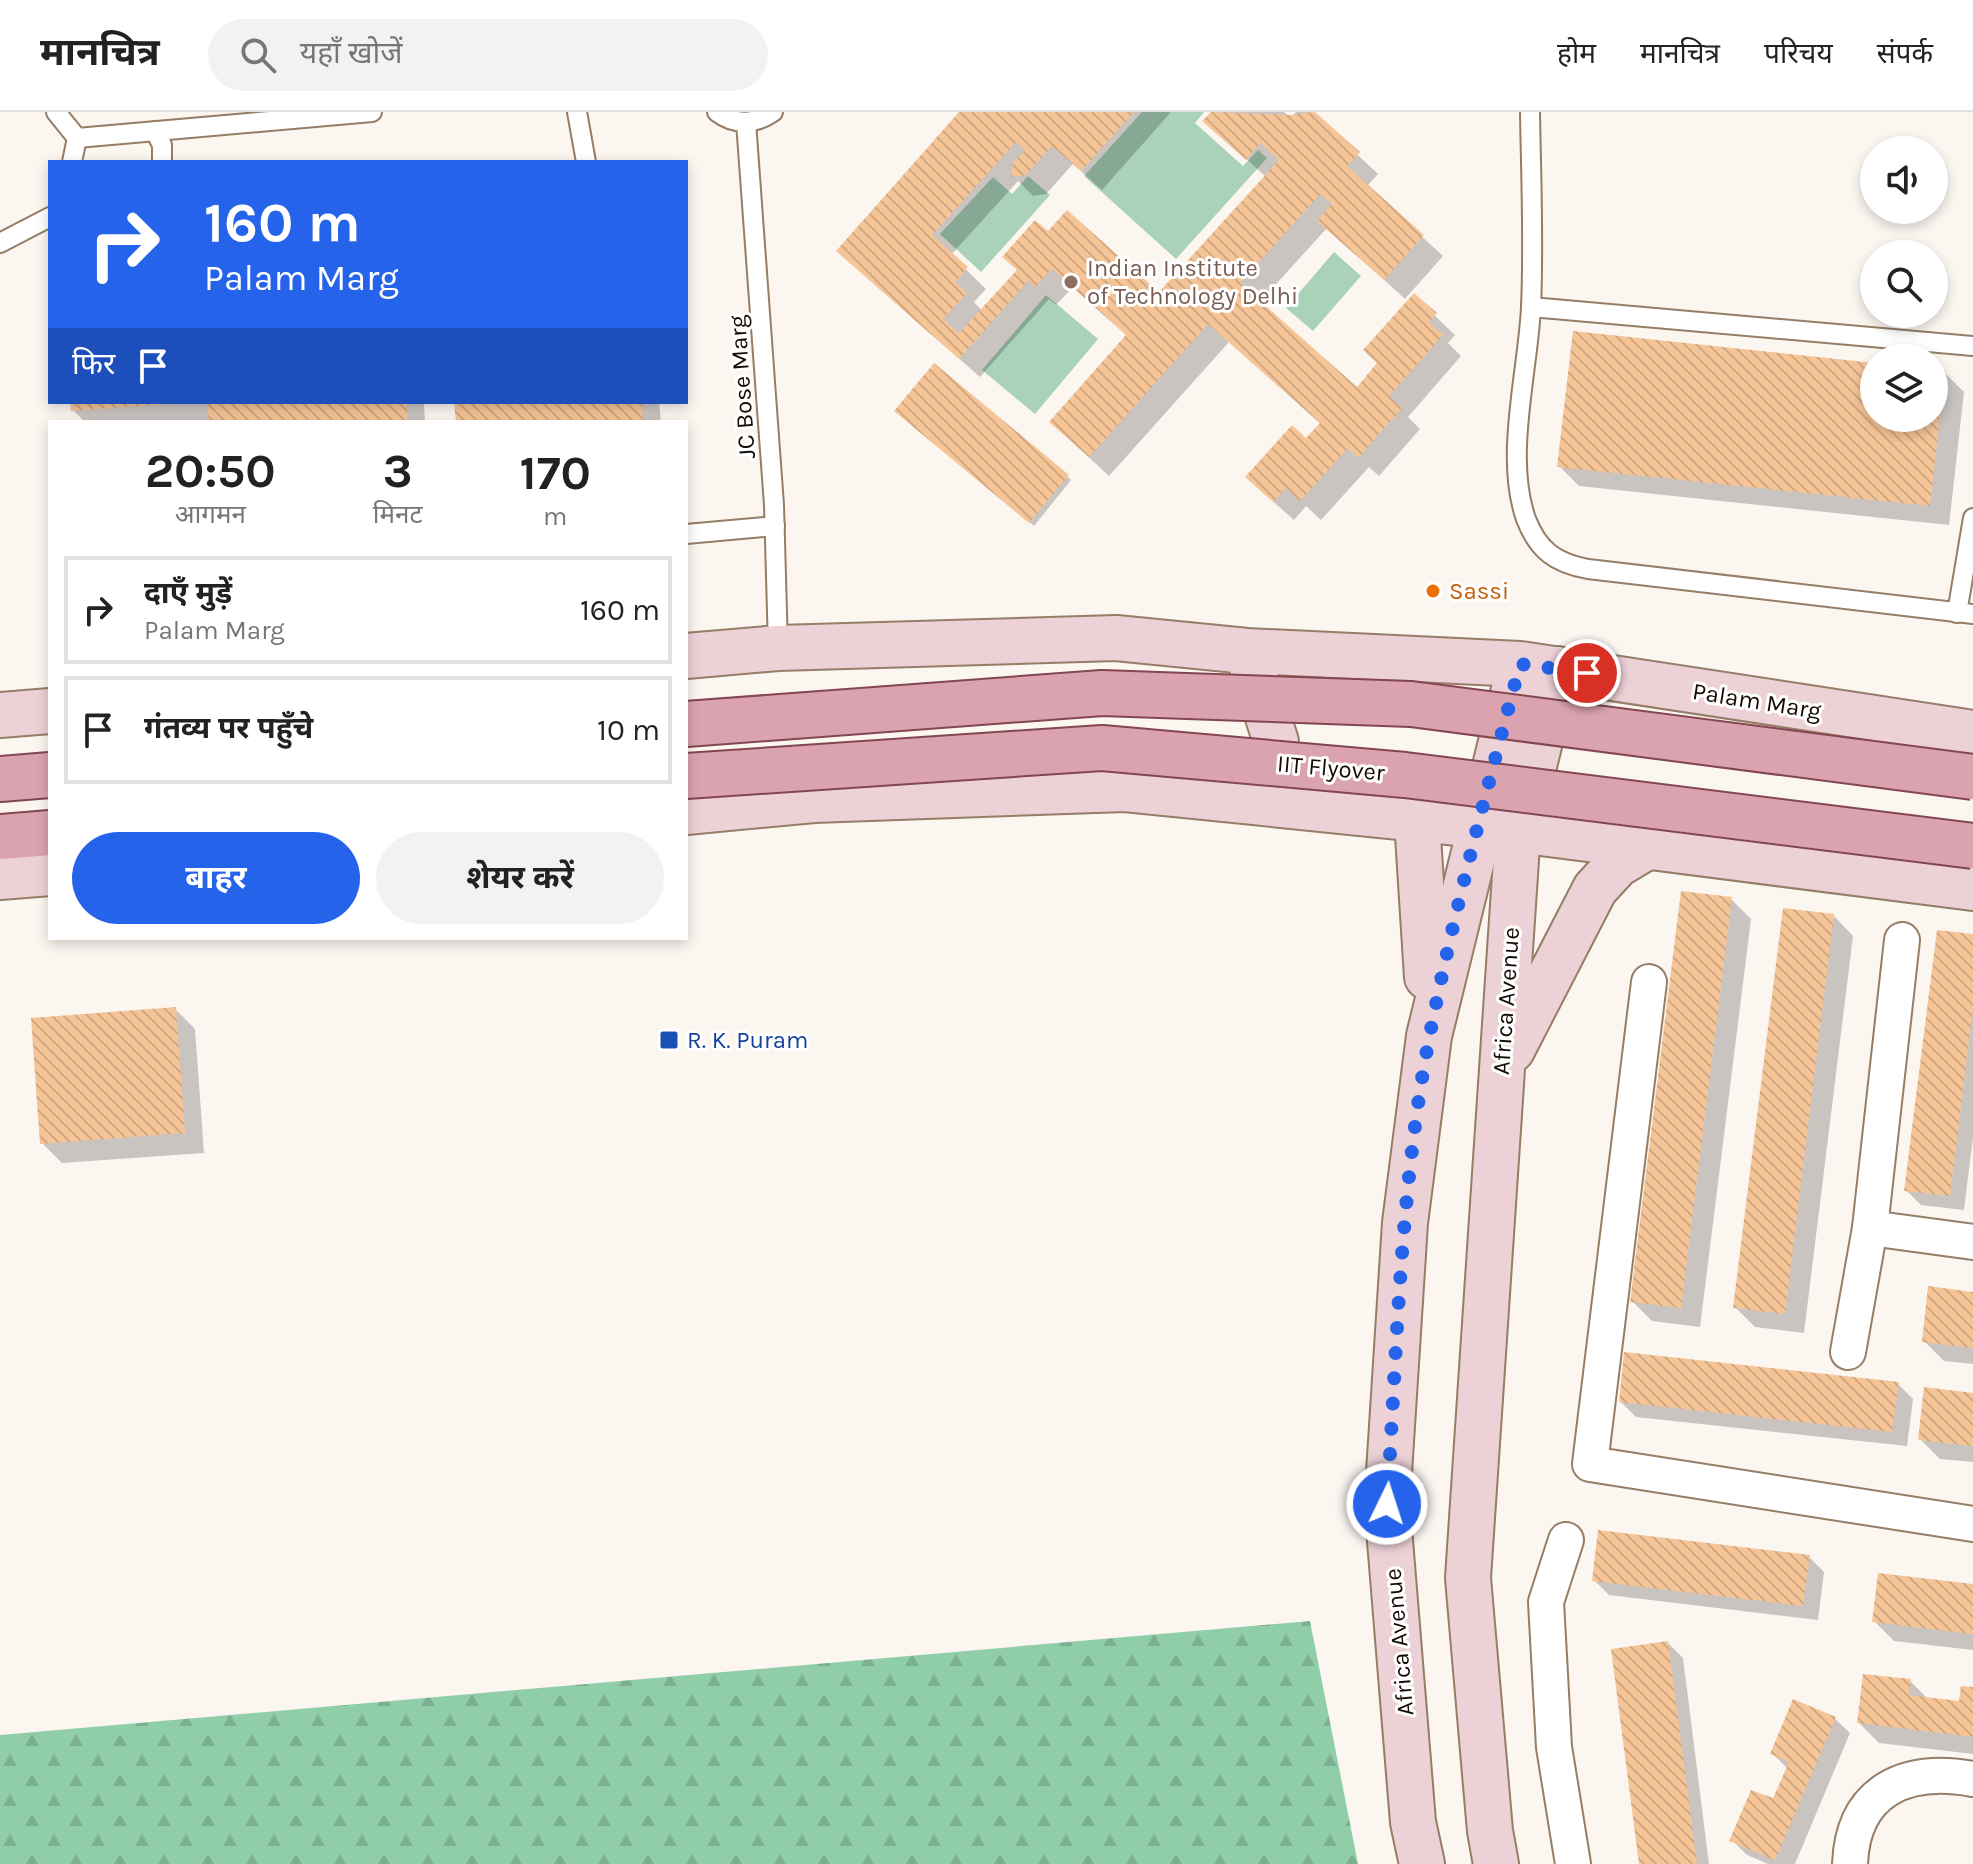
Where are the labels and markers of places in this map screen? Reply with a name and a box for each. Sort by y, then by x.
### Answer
place label: Indian Institute of Technology Delhi [1087,254,1298,310]
marker: Indian Institute of Technology Delhi [1062,273,1080,291]
place label: Sassi [1449,577,1509,605]
marker: Sassi [1424,582,1442,600]
pin [1553,639,1621,707]
place label: R. K. Puram [687,1026,808,1054]
marker: R. K. Puram [658,1029,680,1051]

